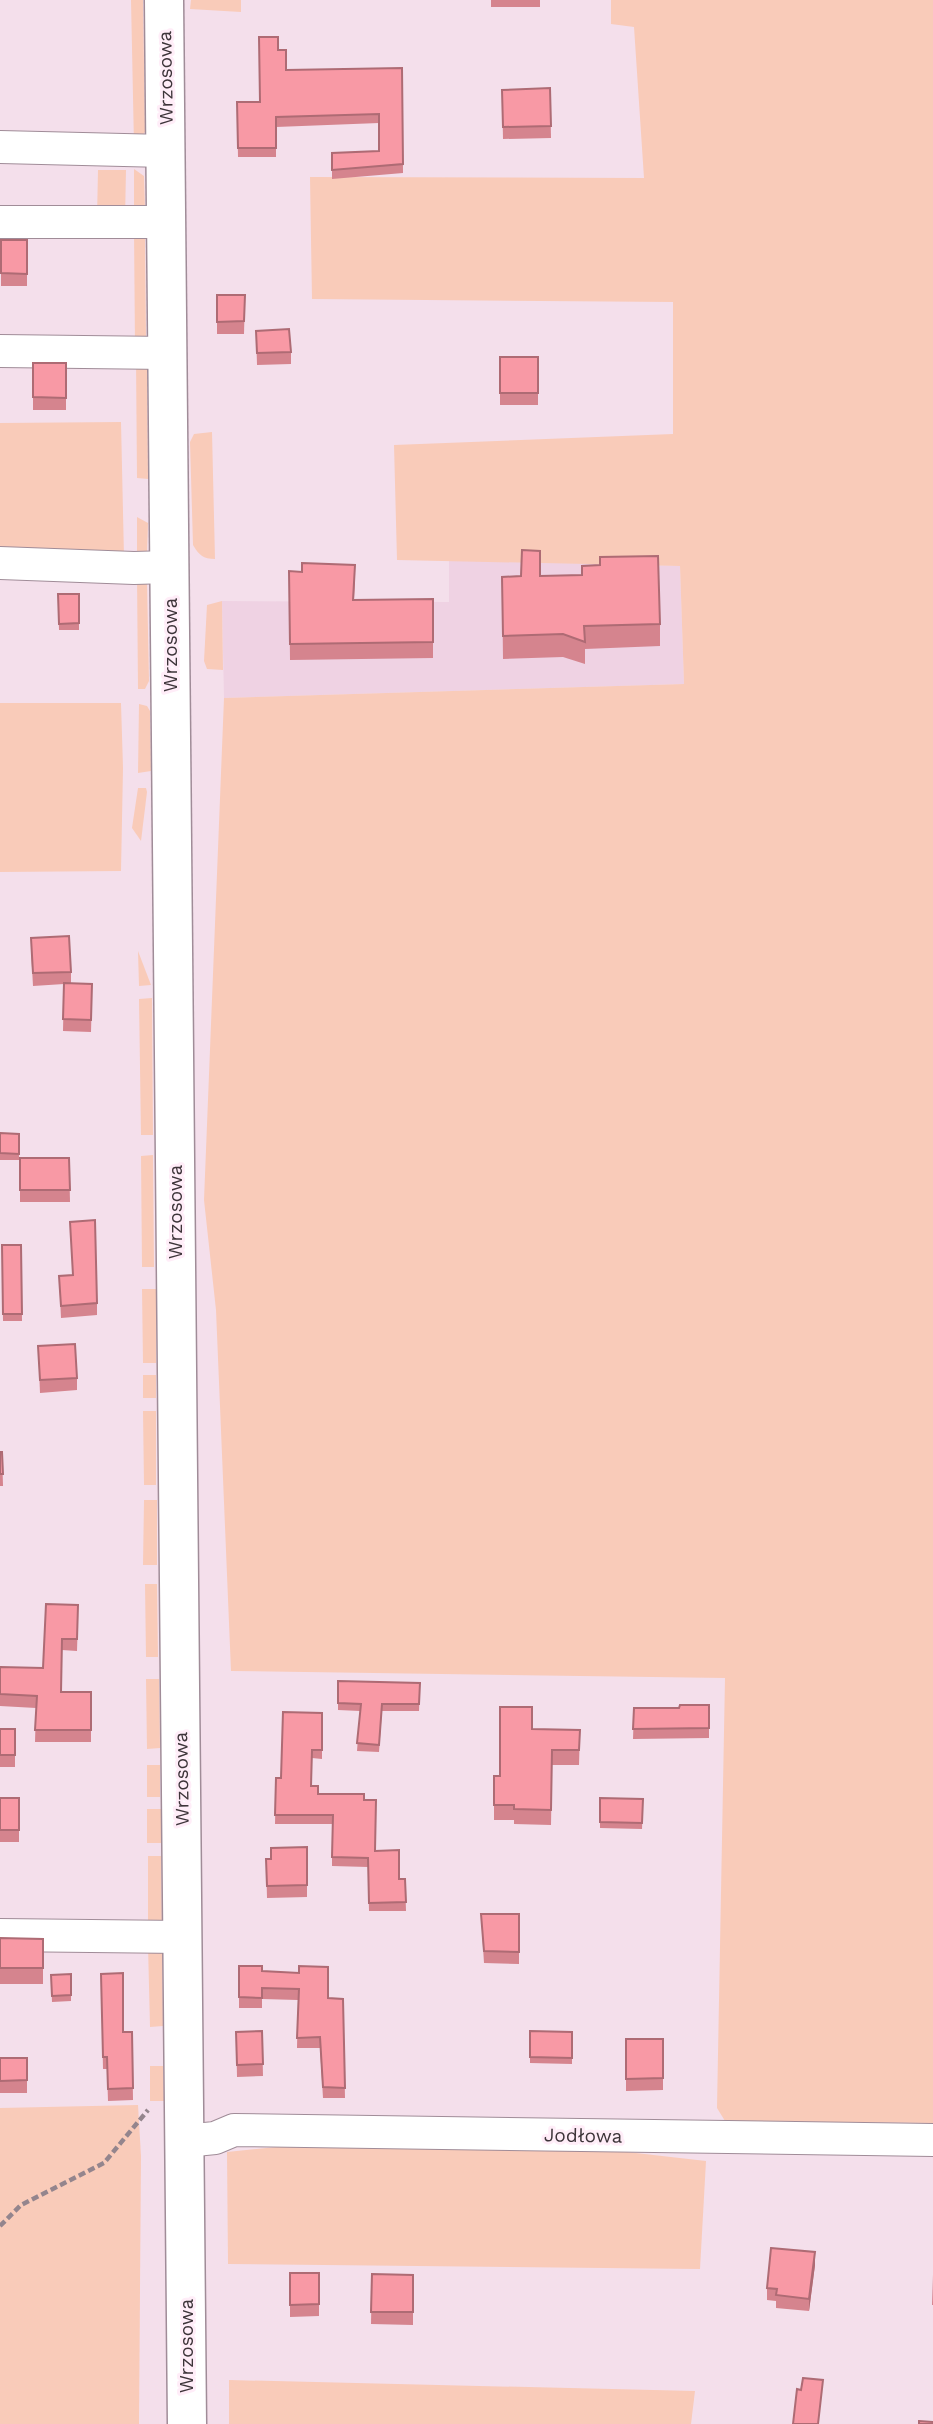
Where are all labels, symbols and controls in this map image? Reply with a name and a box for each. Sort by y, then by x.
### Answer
street label: Wrzosowa [153,30,178,125]
street label: Wrzosowa [159,598,182,692]
street label: Wrzosowa [164,1165,187,1259]
street label: Wrzosowa [169,1731,194,1826]
street label: Jodłowa [544,2123,623,2148]
street label: Wrzosowa [175,2299,198,2393]

